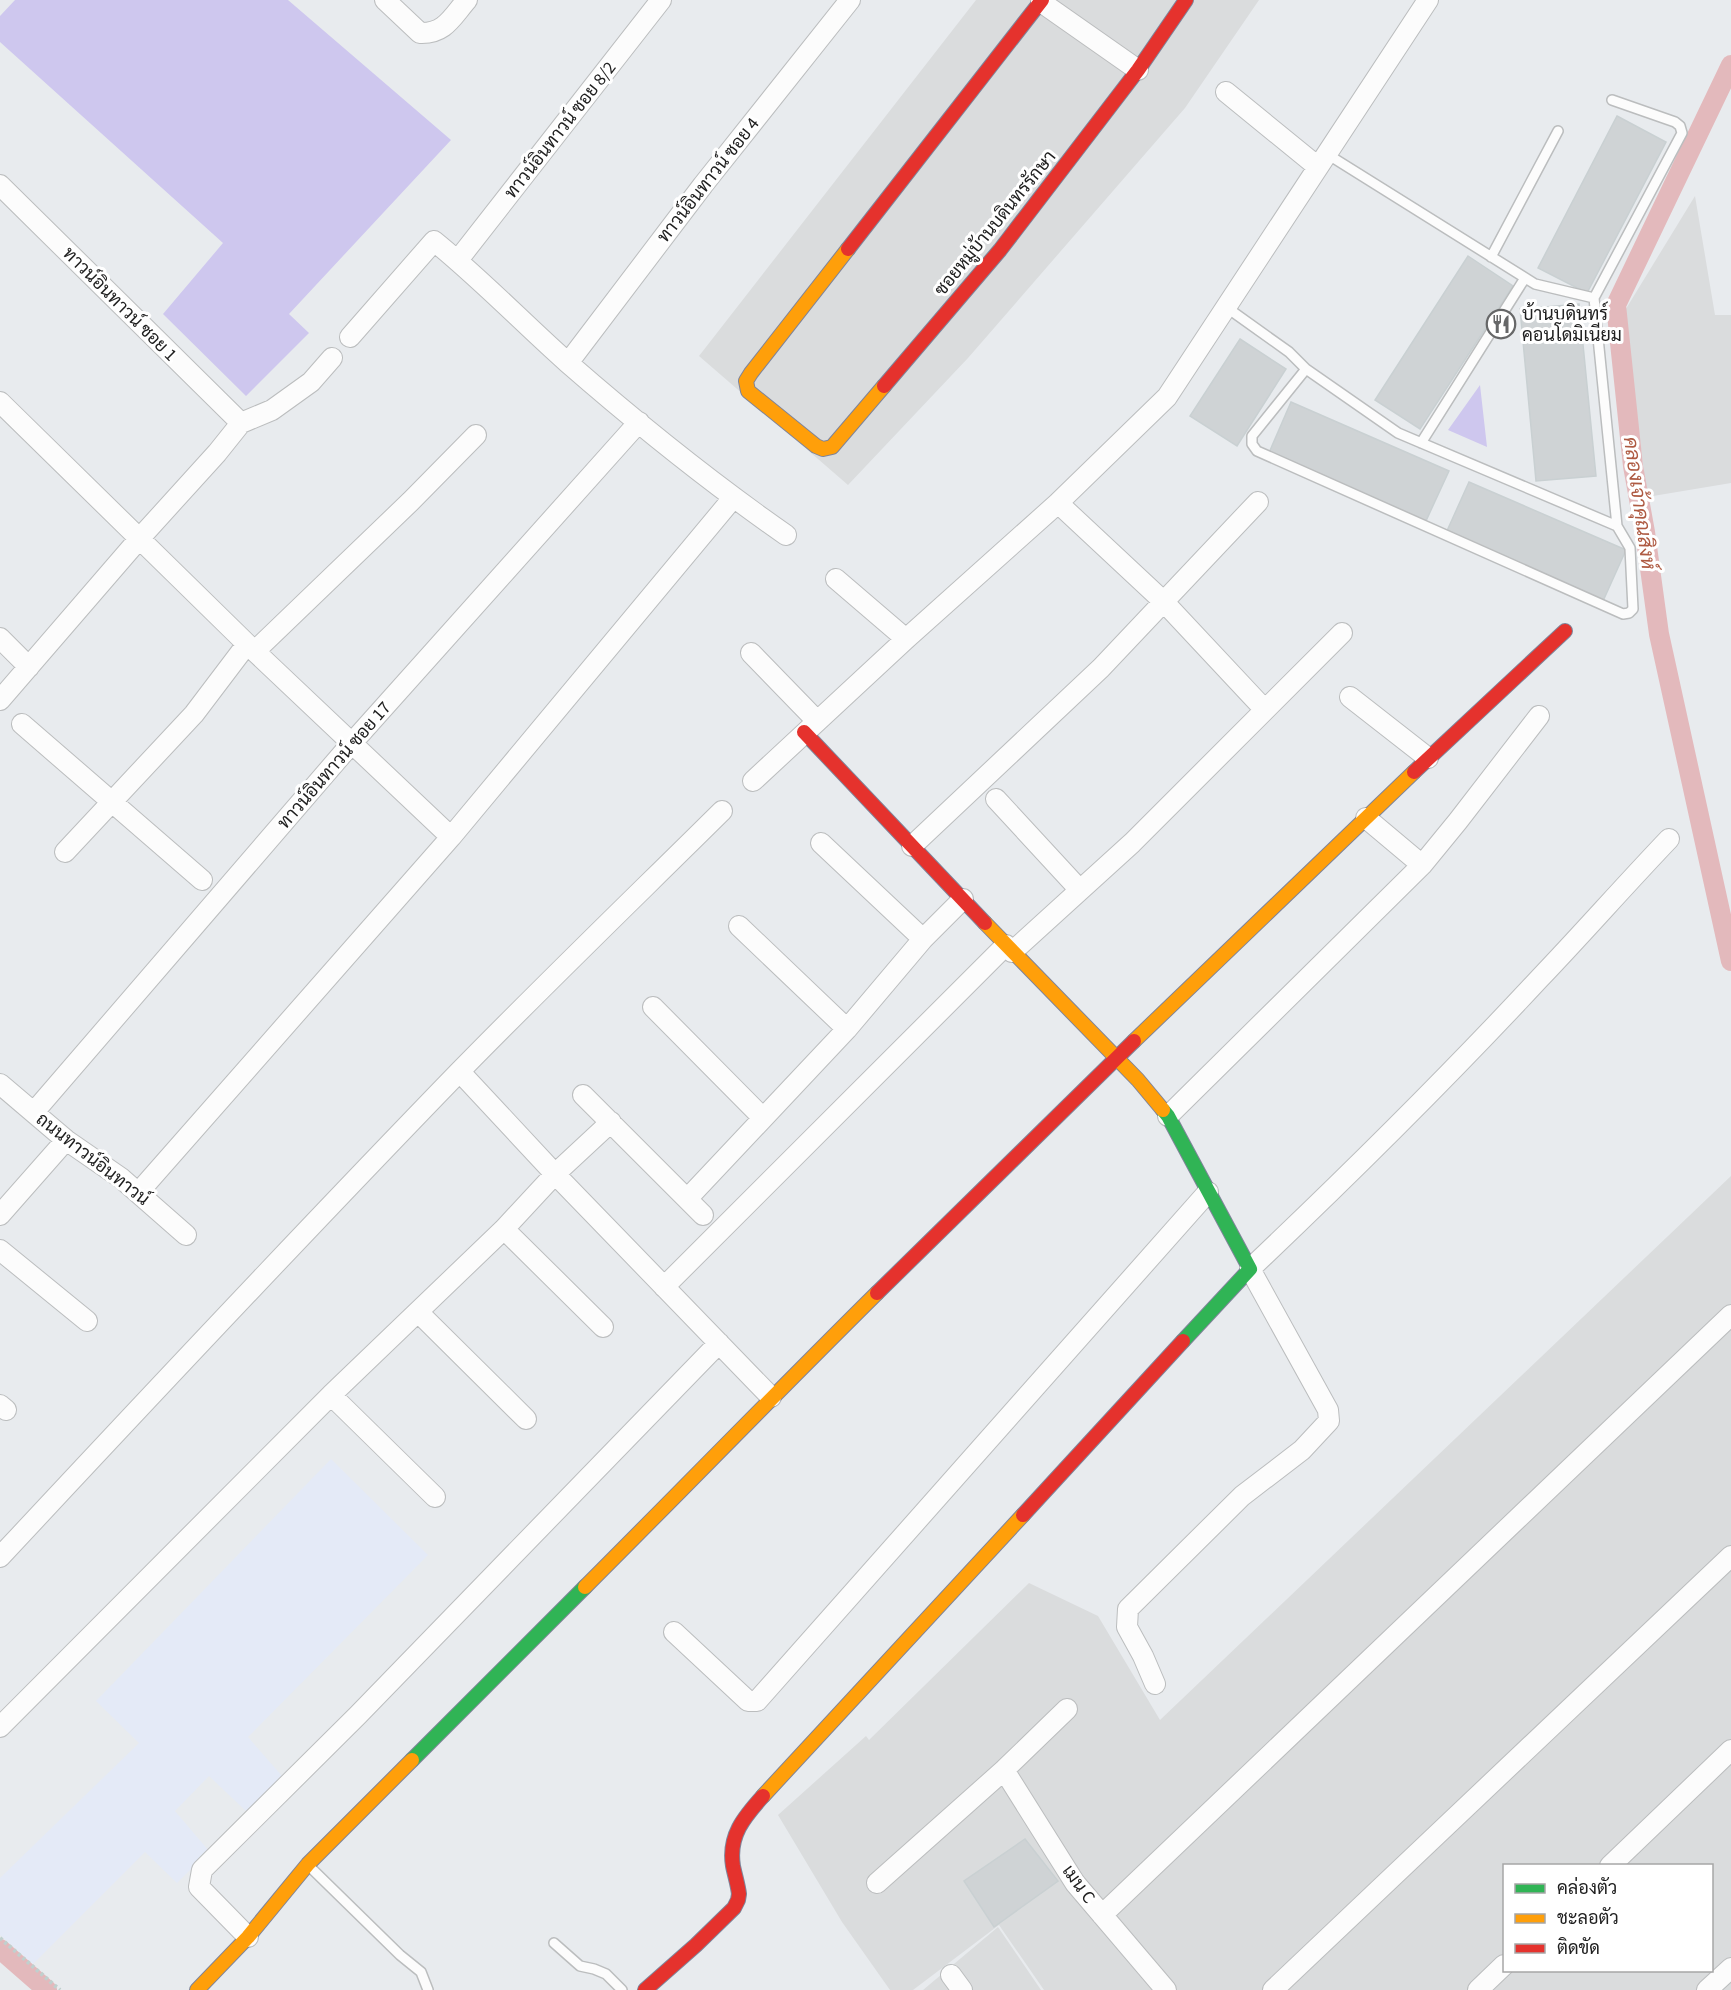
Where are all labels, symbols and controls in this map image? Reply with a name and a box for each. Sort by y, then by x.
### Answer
street label: ทาวน์อินทาวน์ ซอย 8/2 [498,56,622,204]
street label: ทาวน์อินทาวน์ ซอย 4 [651,112,765,248]
street label: ซอยหมู่บ้านบดินทรรักษา [929,145,1062,301]
street label: ทาวน์อินทาวน์ ซอย 1 [57,241,183,367]
place label: บ้านบดินทร์ คอนโดมิเนียม [1522,301,1622,348]
restaurant icon: บ้านบดินทร์ คอนโดมิเนียม [1485,308,1517,340]
water label: คลองเจ้าคุณสิงห์ [1616,435,1664,574]
street label: ทาวน์อินทาวน์ ซอย 17 [271,695,397,834]
street label: ถนนทาวน์อินทาวน์ [31,1106,155,1212]
street label: เมน C [1056,1860,1101,1909]
legend [1503,1864,1713,1972]
text: คล่องตัว [1557,1876,1617,1901]
text: ชะลอตัว [1557,1906,1619,1931]
text: ติดขัด [1557,1936,1600,1961]

